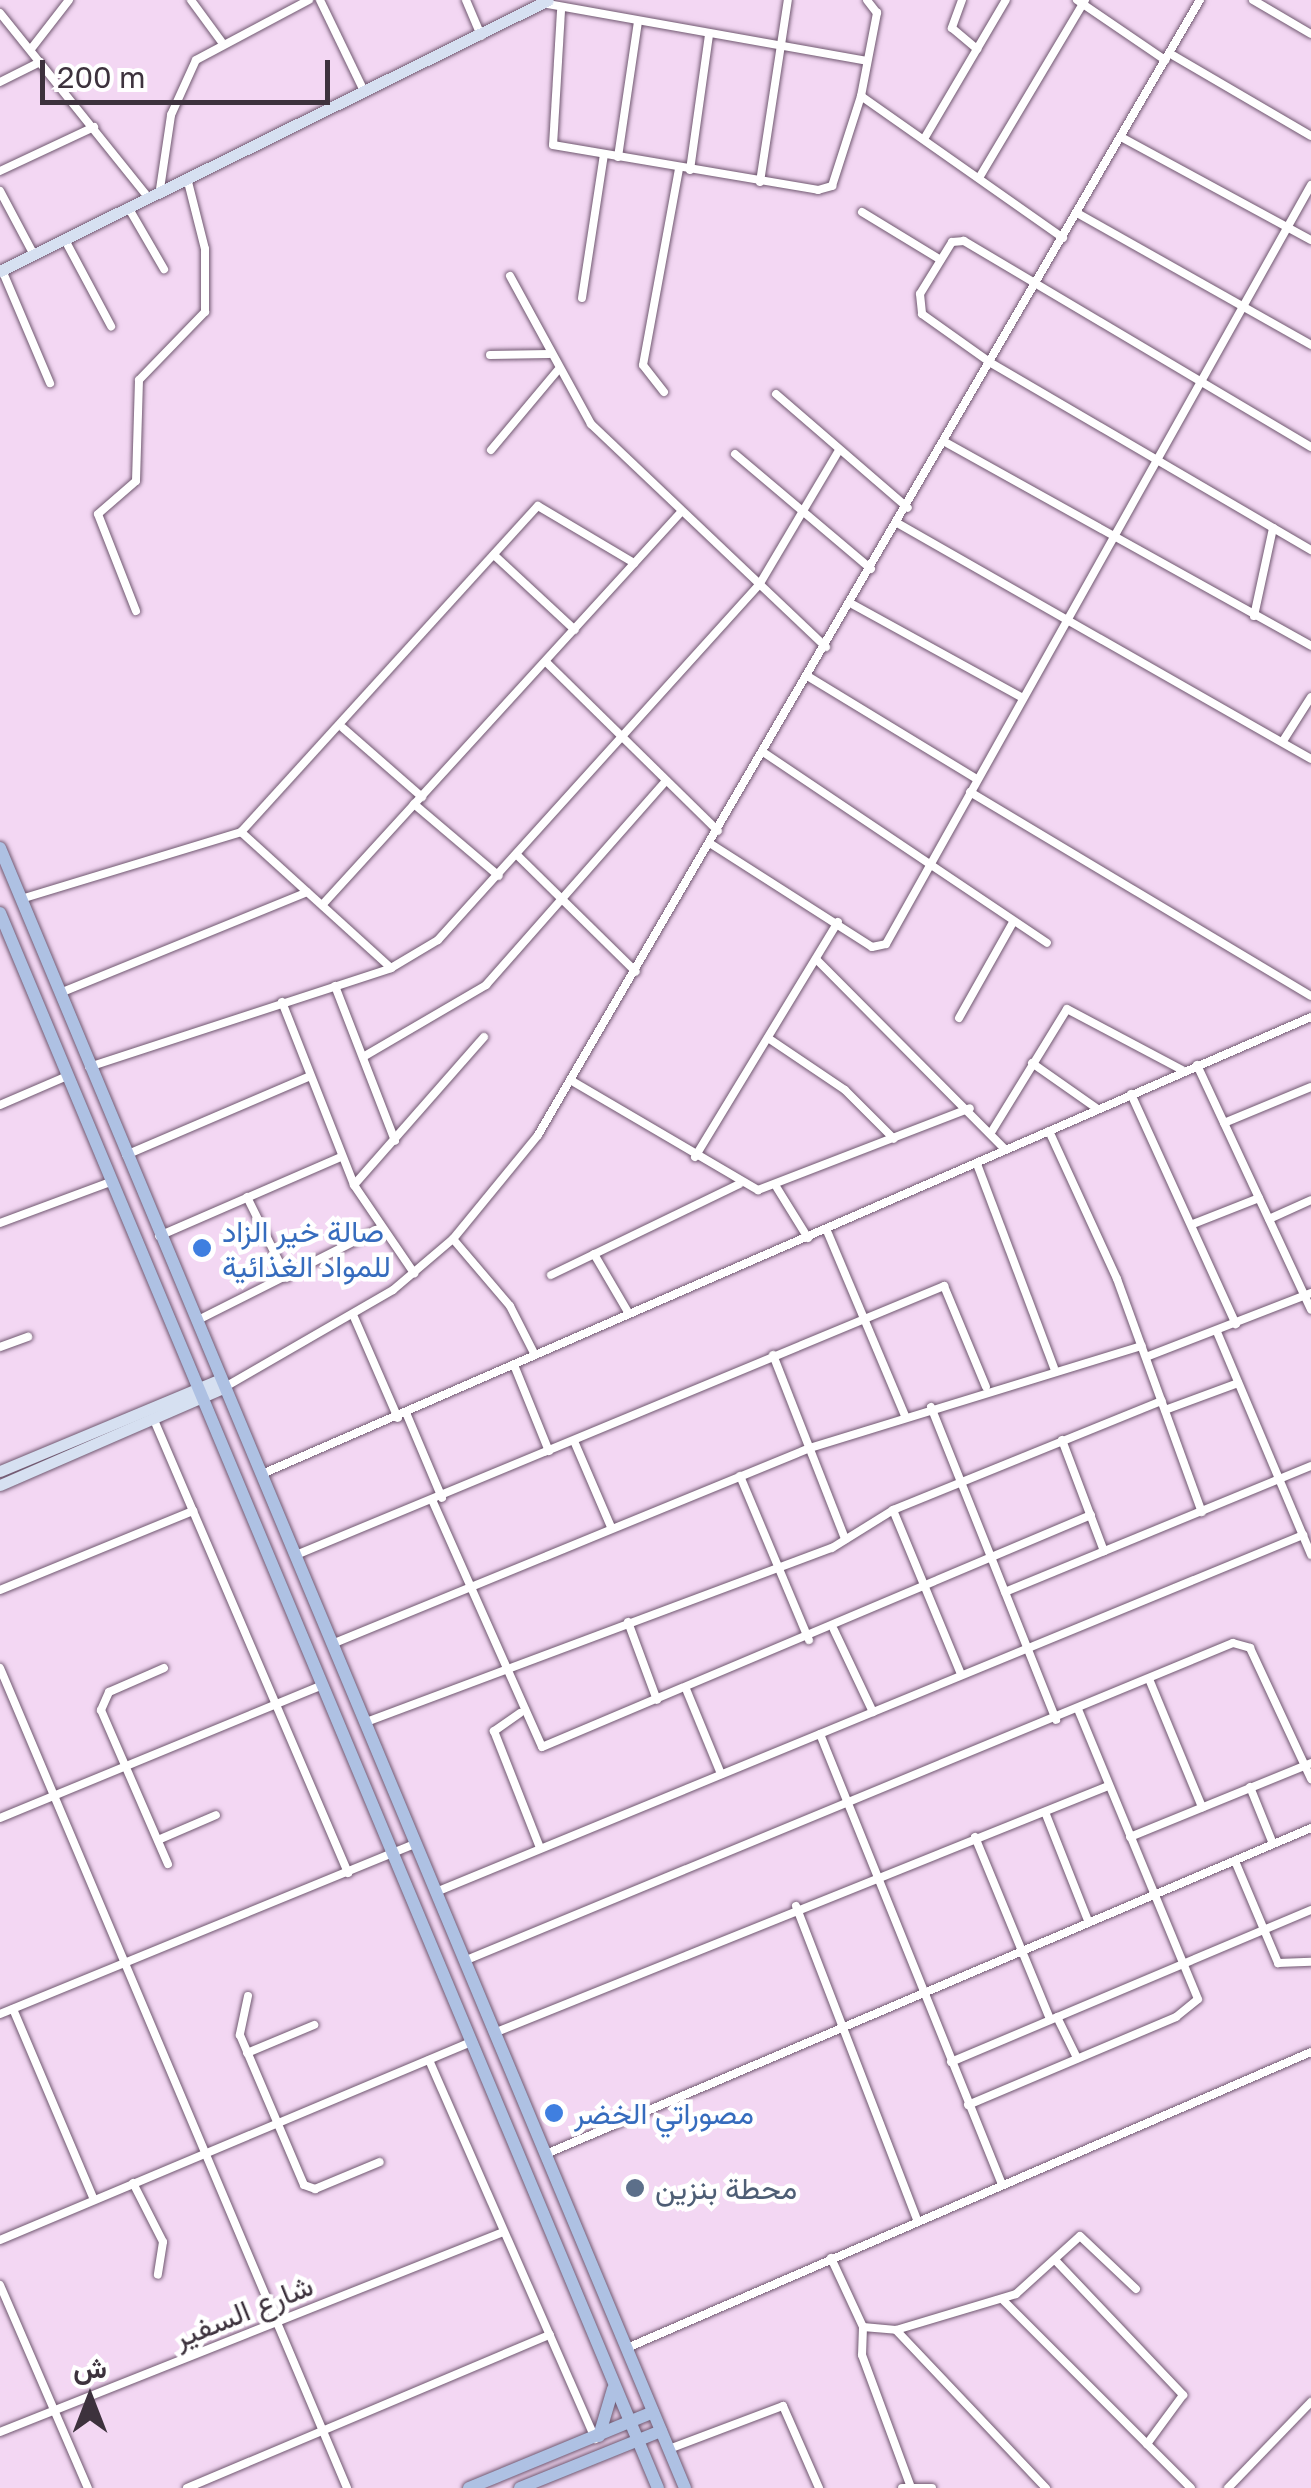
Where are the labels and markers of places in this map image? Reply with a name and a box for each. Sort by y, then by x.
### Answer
place label: صالة خير الزاد للمواد الغذائية [222,1213,391,1284]
marker: صالة خير الزاد للمواد الغذائية [191,1237,213,1259]
place label: مصوراتي الخضر [574,2095,754,2131]
marker: مصوراتي الخضر [543,2102,565,2124]
place label: محطة بنزين [655,2170,797,2206]
marker: محطة بنزين [624,2177,646,2199]

